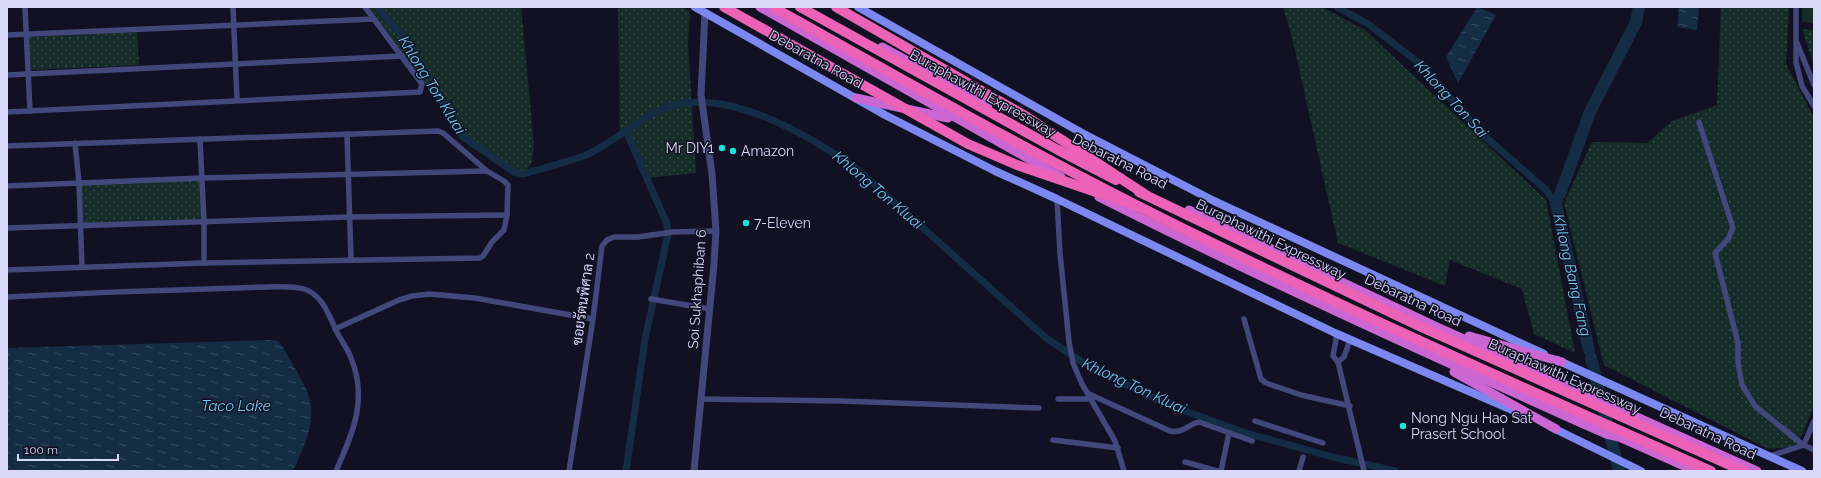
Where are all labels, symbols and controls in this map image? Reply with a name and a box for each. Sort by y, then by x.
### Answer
street label: Debaratna Road [766,27,866,91]
water label: Khlong Ton Kluai [395,33,470,138]
street label: Buraphawithi Expressway [907,46,1059,140]
water label: Khlong Ton Sai [1410,56,1492,142]
street label: Debaratna Road [1070,130,1170,192]
place label: Mr DIY1 [666,140,714,156]
marker: Mr DIY1 [717,143,727,153]
place label: Amazon [741,143,794,159]
marker: Amazon [728,146,738,156]
water label: Khlong Ton Kluai [829,147,927,234]
street label: Buraphawithi Expressway [1193,196,1349,283]
water label: Khlong Bang Fang [1549,212,1595,338]
place label: 7-Eleven [754,215,811,231]
marker: 7-Eleven [741,218,751,228]
street label: Soi Sukhaphiban 6 [685,229,709,349]
street label: ซอยรัตนพิศาล 2 [569,252,597,346]
street label: Debaratna Road [1362,271,1464,329]
street label: Buraphawithi Expressway [1486,335,1644,417]
water label: Khlong Ton Kluai [1079,354,1189,418]
water label: Taco Lake [201,397,271,415]
street label: Debaratna Road [1657,404,1759,462]
place label: Nong Ngu Hao Sat Prasert School [1411,410,1533,442]
marker: Nong Ngu Hao Sat Prasert School [1398,421,1408,431]
scale bar [18,436,118,462]
text: 100 m [24,443,58,457]

